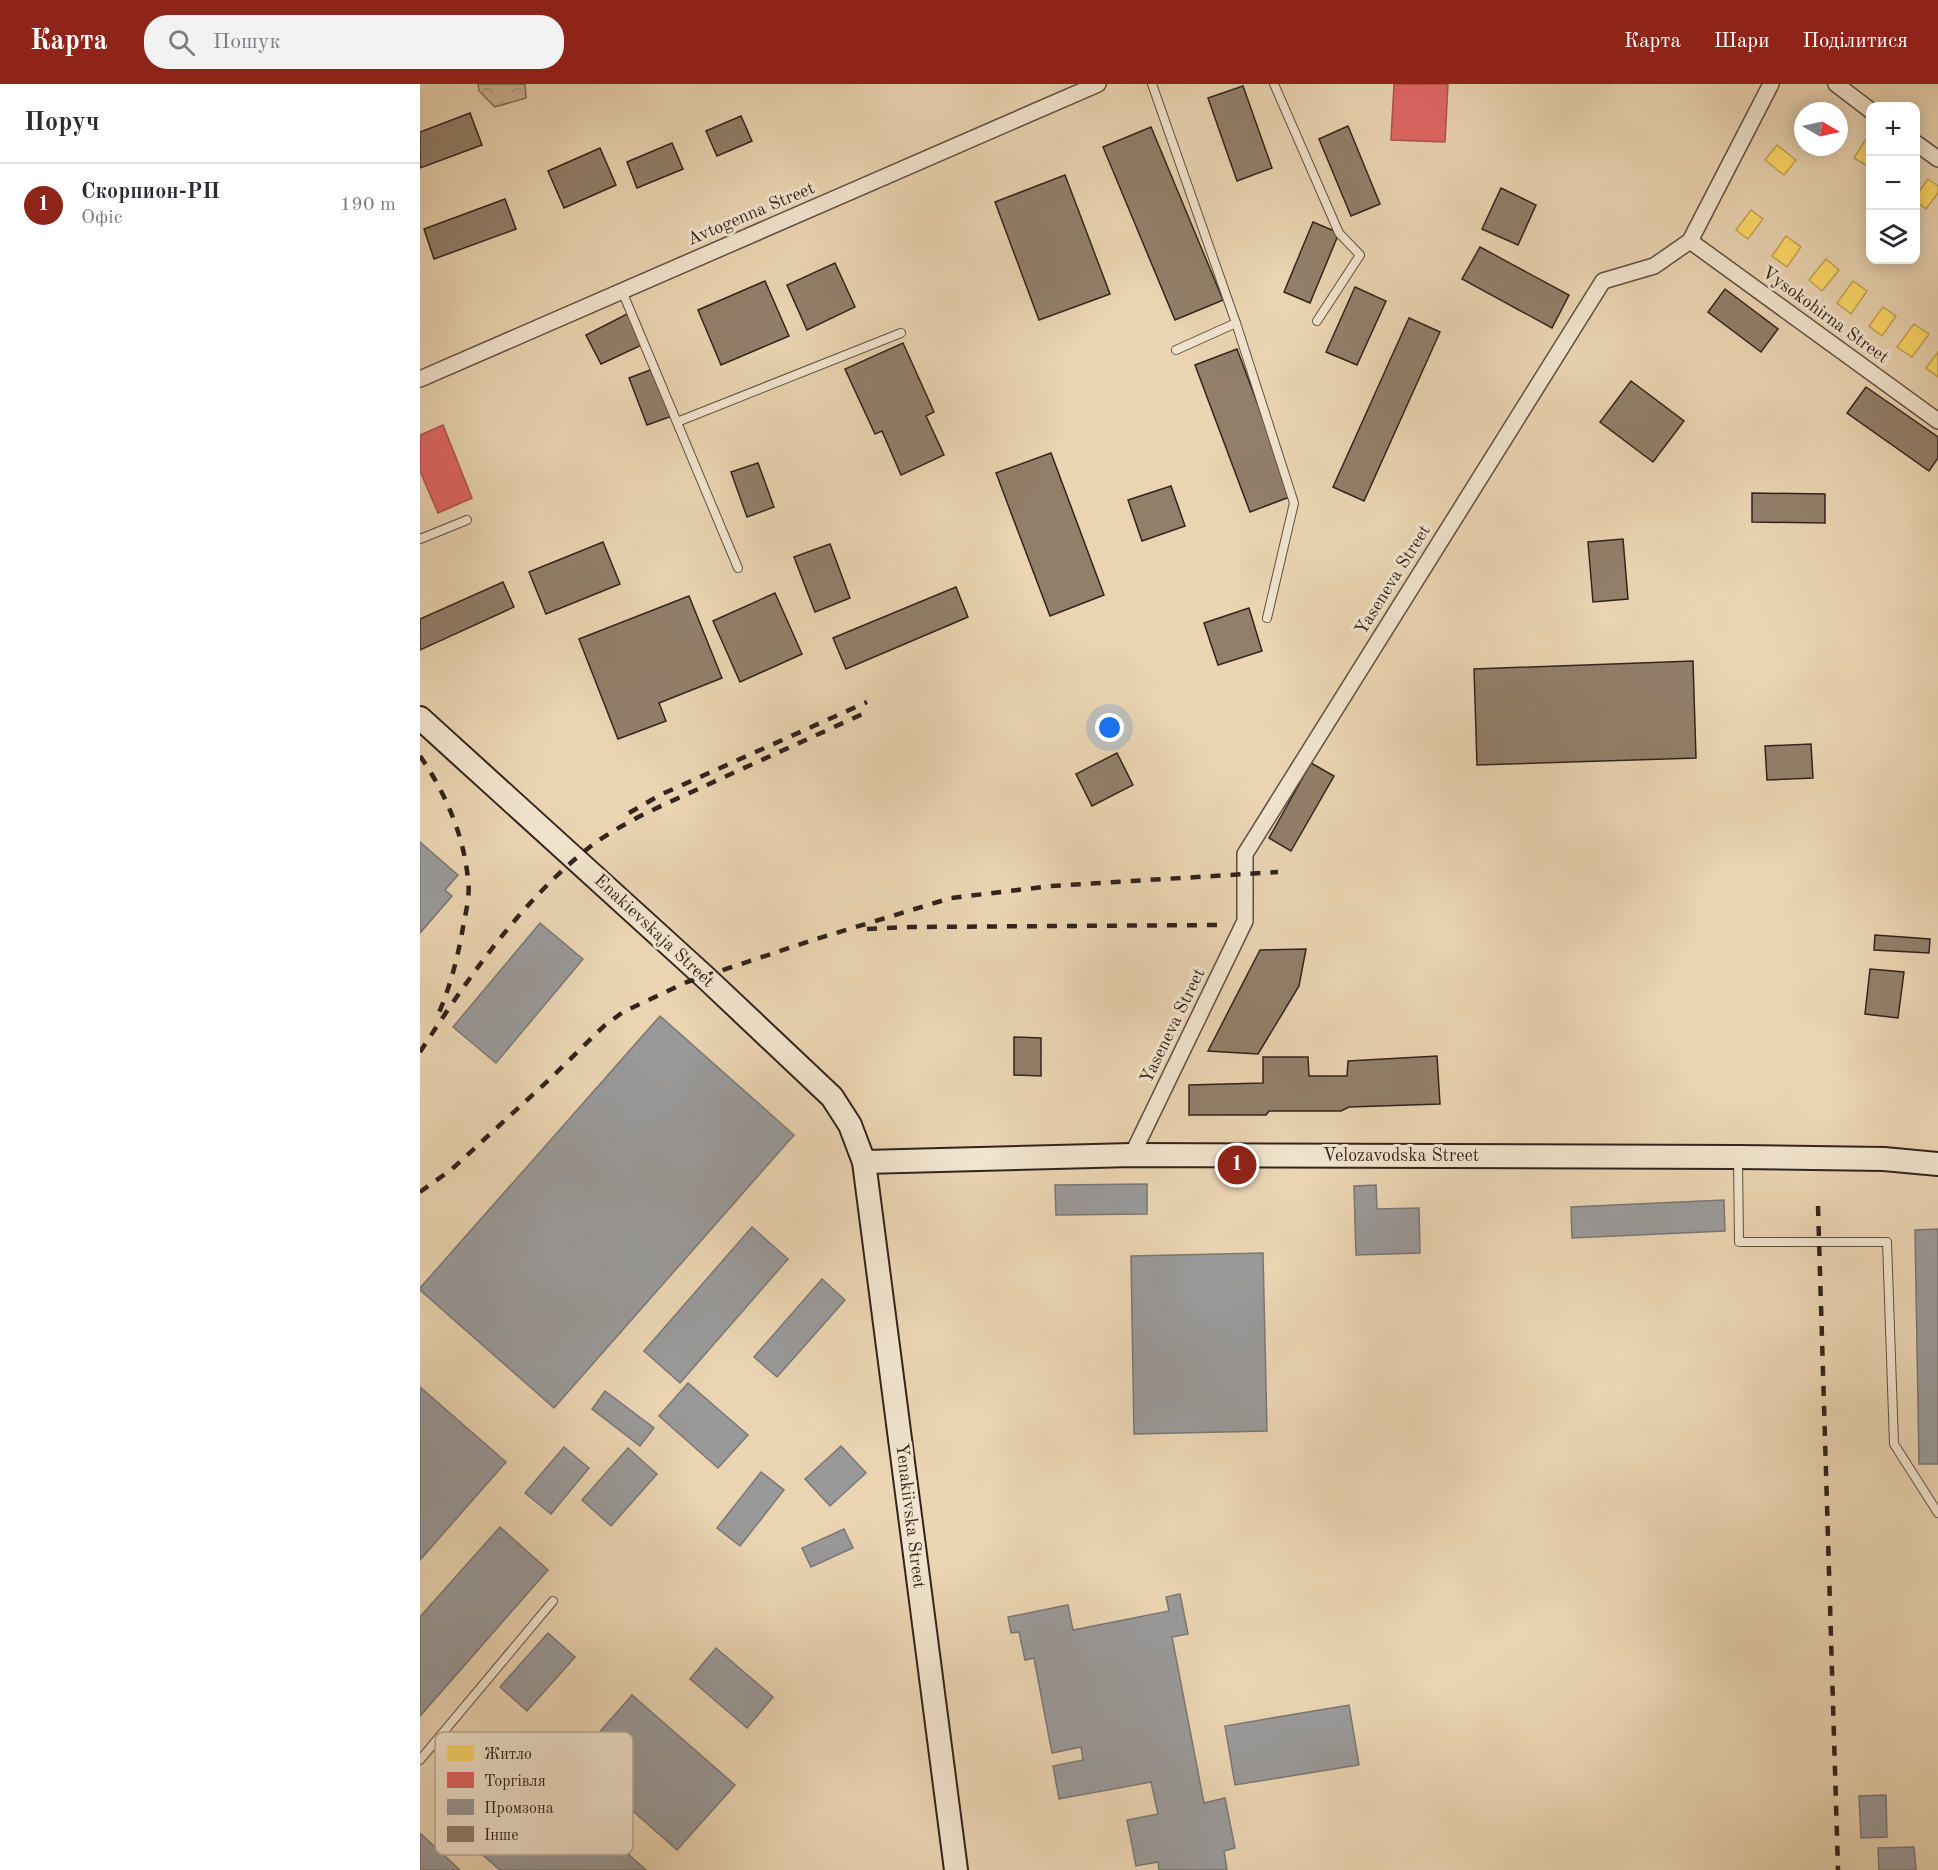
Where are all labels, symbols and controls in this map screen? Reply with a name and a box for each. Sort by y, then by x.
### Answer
search box [144,15,564,69]
icon: search [165,26,198,59]
text: Карта [30,28,108,56]
text: Пошук [213,31,281,53]
text: Карта [1624,31,1681,52]
text: Шари [1714,31,1769,52]
text: Поділитися [1802,31,1908,52]
north arrow [1794,102,1848,156]
map controls [1866,102,1920,264]
button: + [1866,102,1920,156]
text: Поруч [24,110,100,136]
button: − [1866,156,1920,210]
street label: Avtogenna Street [685,179,817,249]
text: Скорпион-РП [81,181,220,203]
text: 1 [38,195,49,215]
text: 190 m [340,195,396,215]
text: Офіс [81,208,122,228]
button: layers [1866,210,1920,264]
street label: Vysokohirna Street [1758,263,1892,367]
street label: Yaseneva Street [1352,522,1434,638]
your location [1095,713,1124,742]
street label: Enakievskaja Street [591,871,717,991]
street label: Yaseneva Street [1137,966,1209,1086]
pin: 1 [1218,1142,1256,1188]
street label: Velozavodska Street [1323,1147,1479,1165]
street label: Yenakiivska Street [892,1442,928,1590]
legend [435,1732,633,1855]
text: Житло [484,1747,532,1763]
text: Торгівля [484,1774,546,1790]
text: Промзона [484,1801,554,1817]
text: Інше [484,1828,519,1844]

